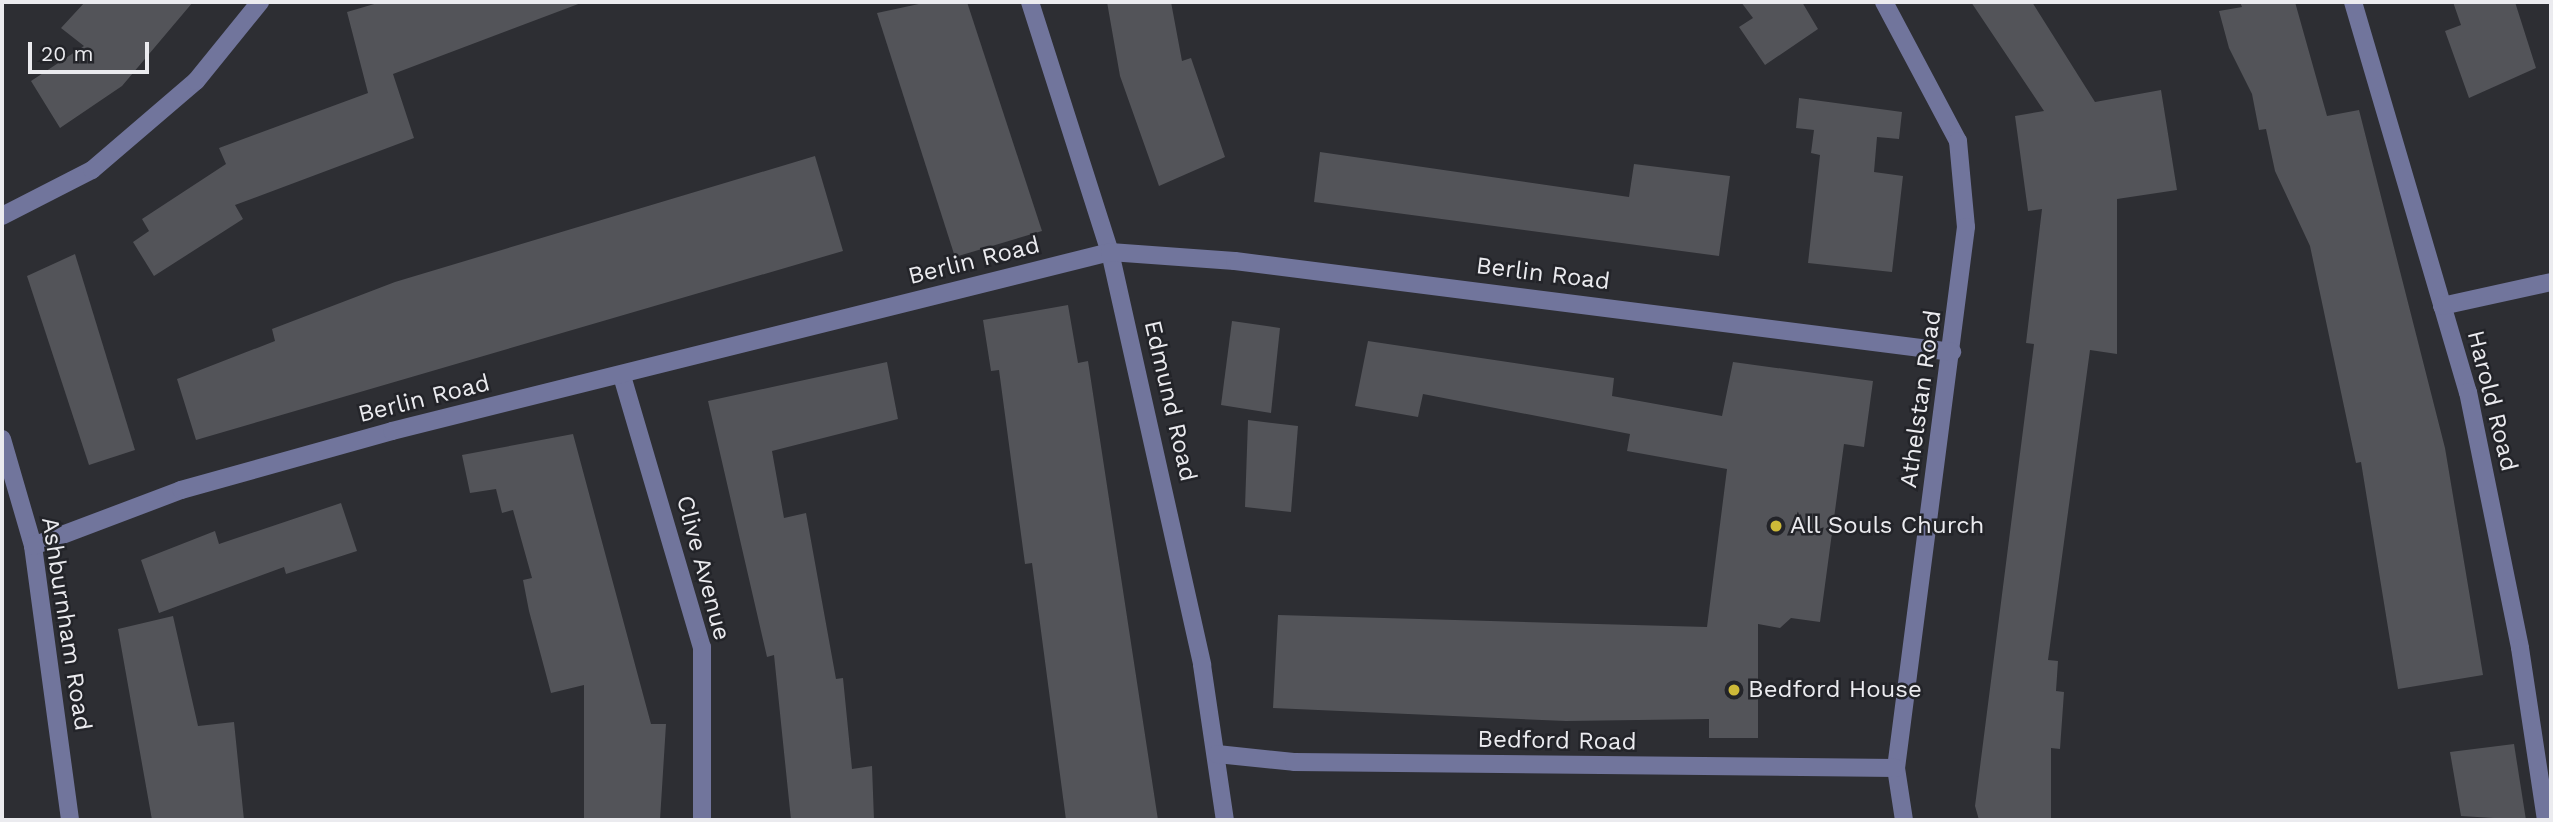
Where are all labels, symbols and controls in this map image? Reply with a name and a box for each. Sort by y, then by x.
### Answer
scale bar [32,28,152,72]
text: 20 m [41,41,93,66]
street label: Berlin Road [905,231,1043,291]
street label: Berlin Road [1474,252,1612,296]
street label: Athelstan Road [1894,308,1948,490]
street label: Edmund Road [1137,318,1203,484]
street label: Harold Road [2461,328,2523,474]
street label: Berlin Road [355,369,493,429]
street label: Clive Avenue [670,492,736,644]
place label: All Souls Church [1790,512,1985,540]
street label: Ashburnham Road [35,515,97,733]
marker: All Souls Church [1768,518,1784,534]
place label: Bedford House [1748,676,1922,704]
marker: Bedford House [1726,682,1742,698]
street label: Bedford Road [1477,725,1637,757]

